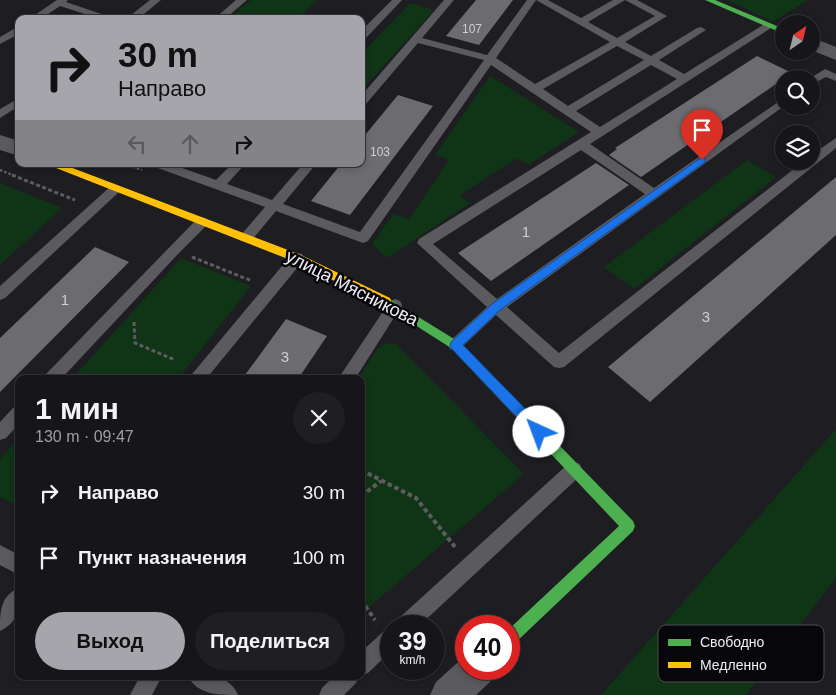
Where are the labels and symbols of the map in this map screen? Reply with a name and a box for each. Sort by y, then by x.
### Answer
north arrow [775,15,820,60]
house number: 107 [462,22,482,36]
pin [681,109,723,160]
house number: 103 [370,145,390,159]
house number: 1 [522,223,530,240]
street label: улица Мясникова [283,246,422,330]
house number: 1 [61,291,69,308]
house number: 3 [702,308,710,325]
house number: 3 [281,348,289,365]
position arrow [512,405,564,457]
speed limit sign: 40 [455,615,520,680]
legend [658,625,824,682]
text: Свободно [700,634,765,650]
text: Медленно [700,657,767,673]

